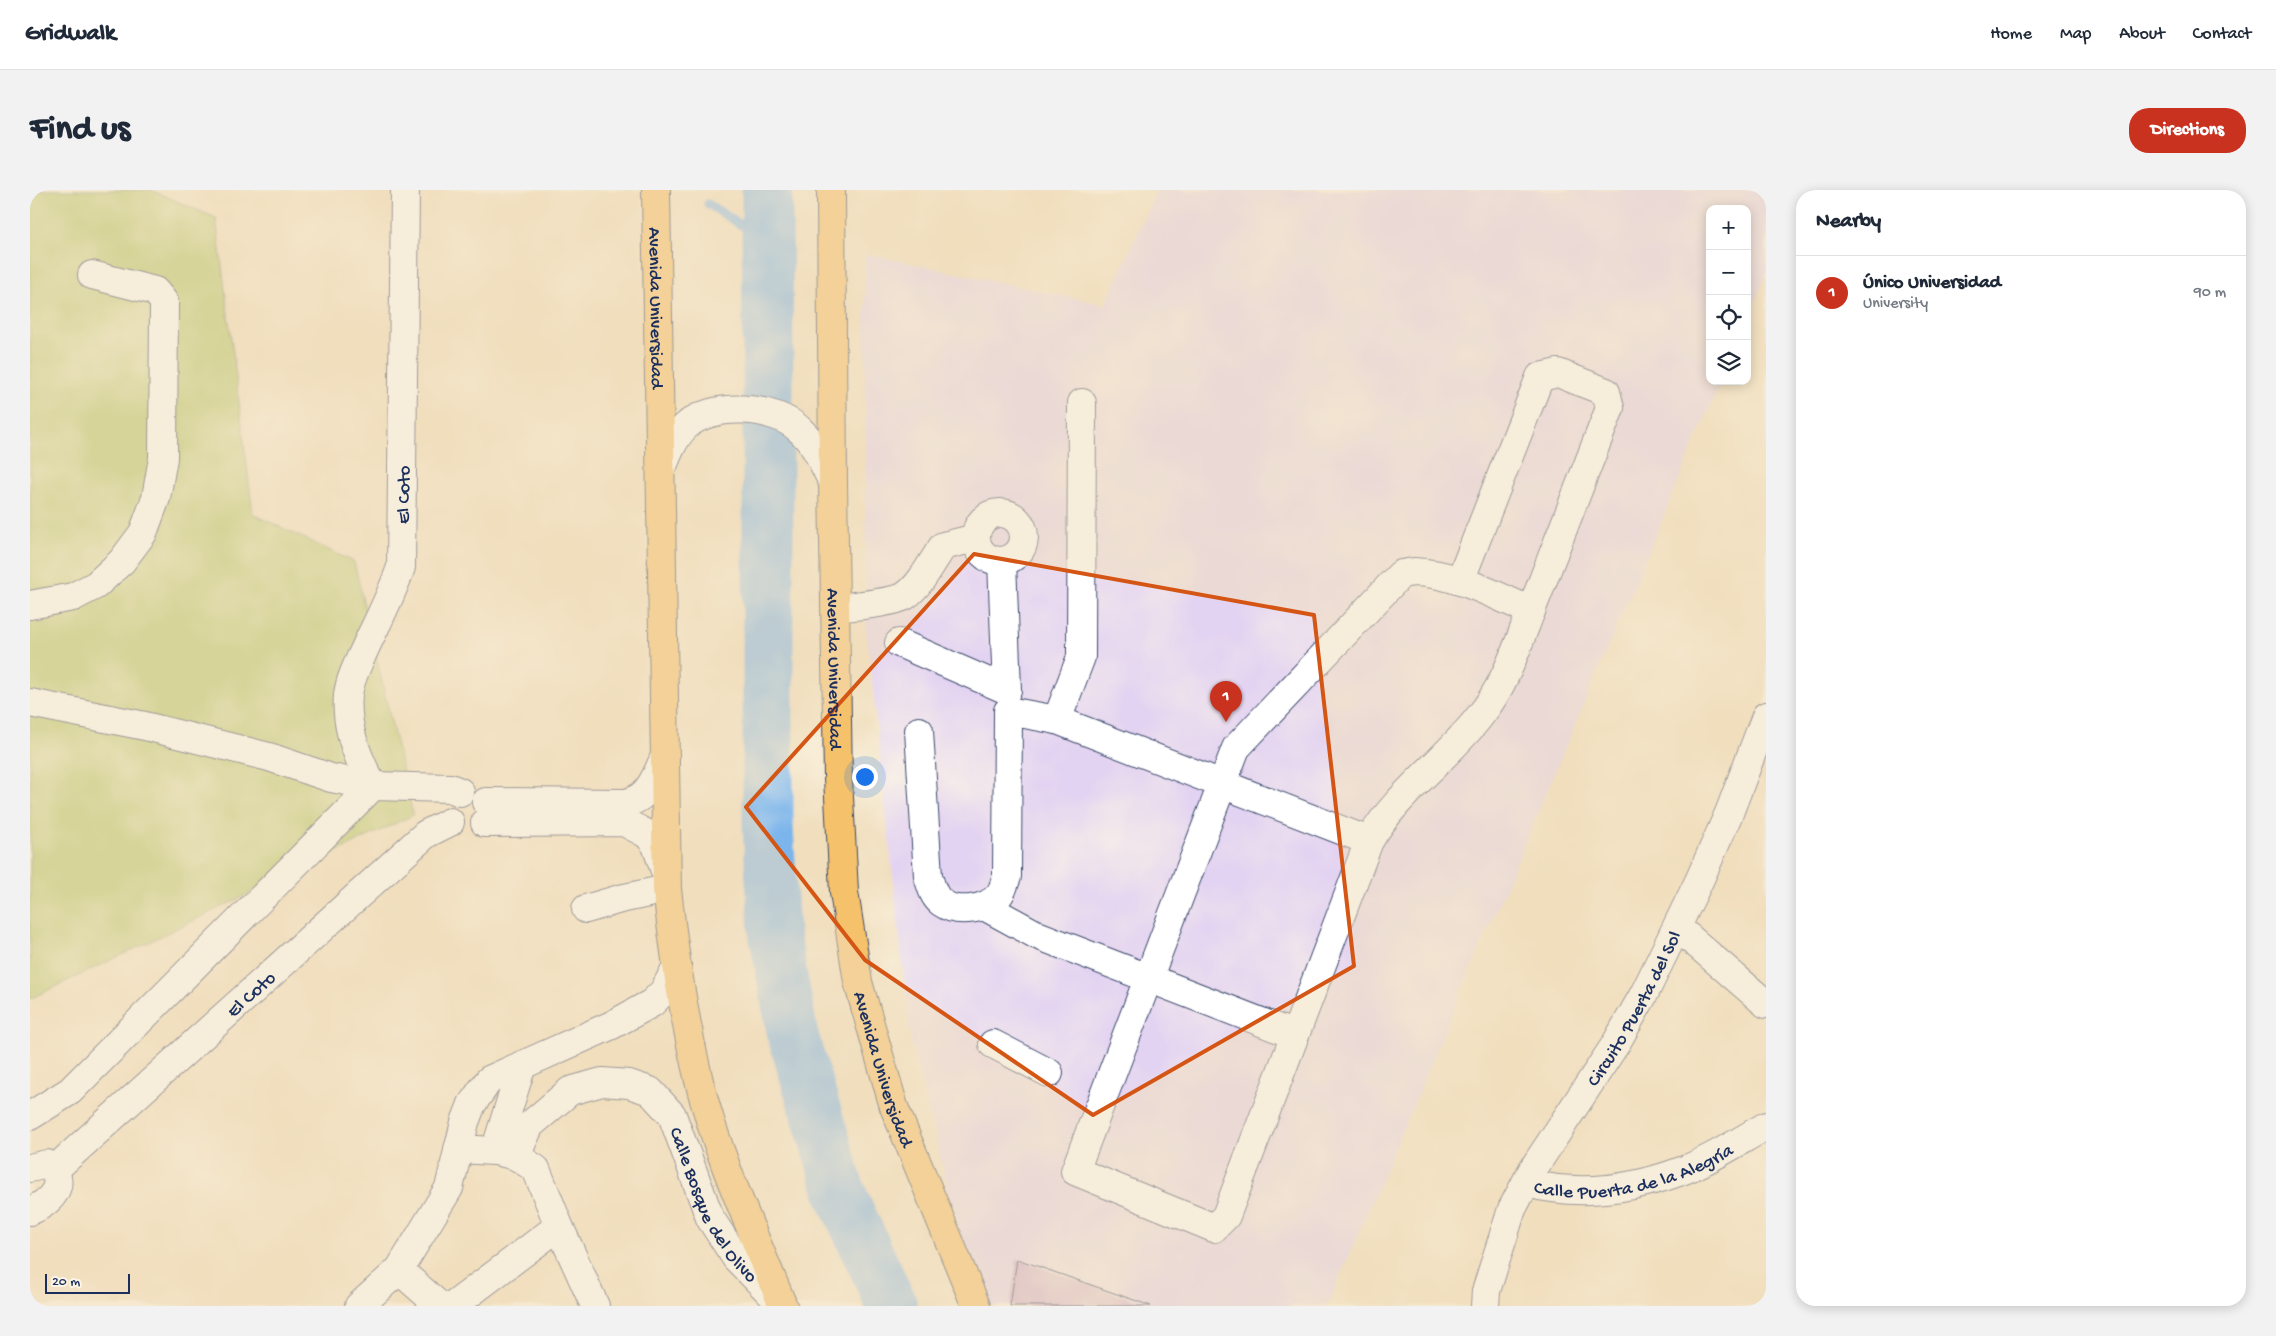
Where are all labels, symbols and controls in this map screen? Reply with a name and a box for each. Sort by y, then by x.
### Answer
text: Gridwalk [25,20,116,49]
text: Home [1990,24,2032,45]
text: Map [2060,24,2091,45]
text: About [2119,24,2165,45]
text: Contact [2193,24,2251,45]
button: Directions [2129,108,2246,153]
text: Find us [30,110,130,151]
map controls [1706,205,1751,385]
button: + [1706,205,1751,250]
text: Nearby [1816,210,1881,235]
street label: Avenida Universidad [642,227,667,391]
button: − [1706,250,1751,295]
text: Único Universidad [1863,272,2001,295]
text: 1 [1829,284,1835,303]
text: 90 m [2194,284,2226,303]
button: locate [1706,295,1751,340]
text: University [1863,295,1928,314]
button: layers [1706,340,1751,385]
street label: El Coto [393,465,417,524]
street label: Avenida Universidad [820,588,846,752]
pin: 1 [1210,681,1242,722]
your location [852,764,878,790]
street label: Circuito Puerta del Sol [1583,928,1688,1092]
street label: El Coto [223,967,282,1024]
street label: Avenida Universidad [846,989,918,1153]
street label: Calle Bosque del Olivo [663,1125,762,1289]
street label: Calle Puerta de la Alegría [1532,1139,1739,1205]
scale bar [45,1271,130,1294]
text: 20 m [52,1274,80,1291]

